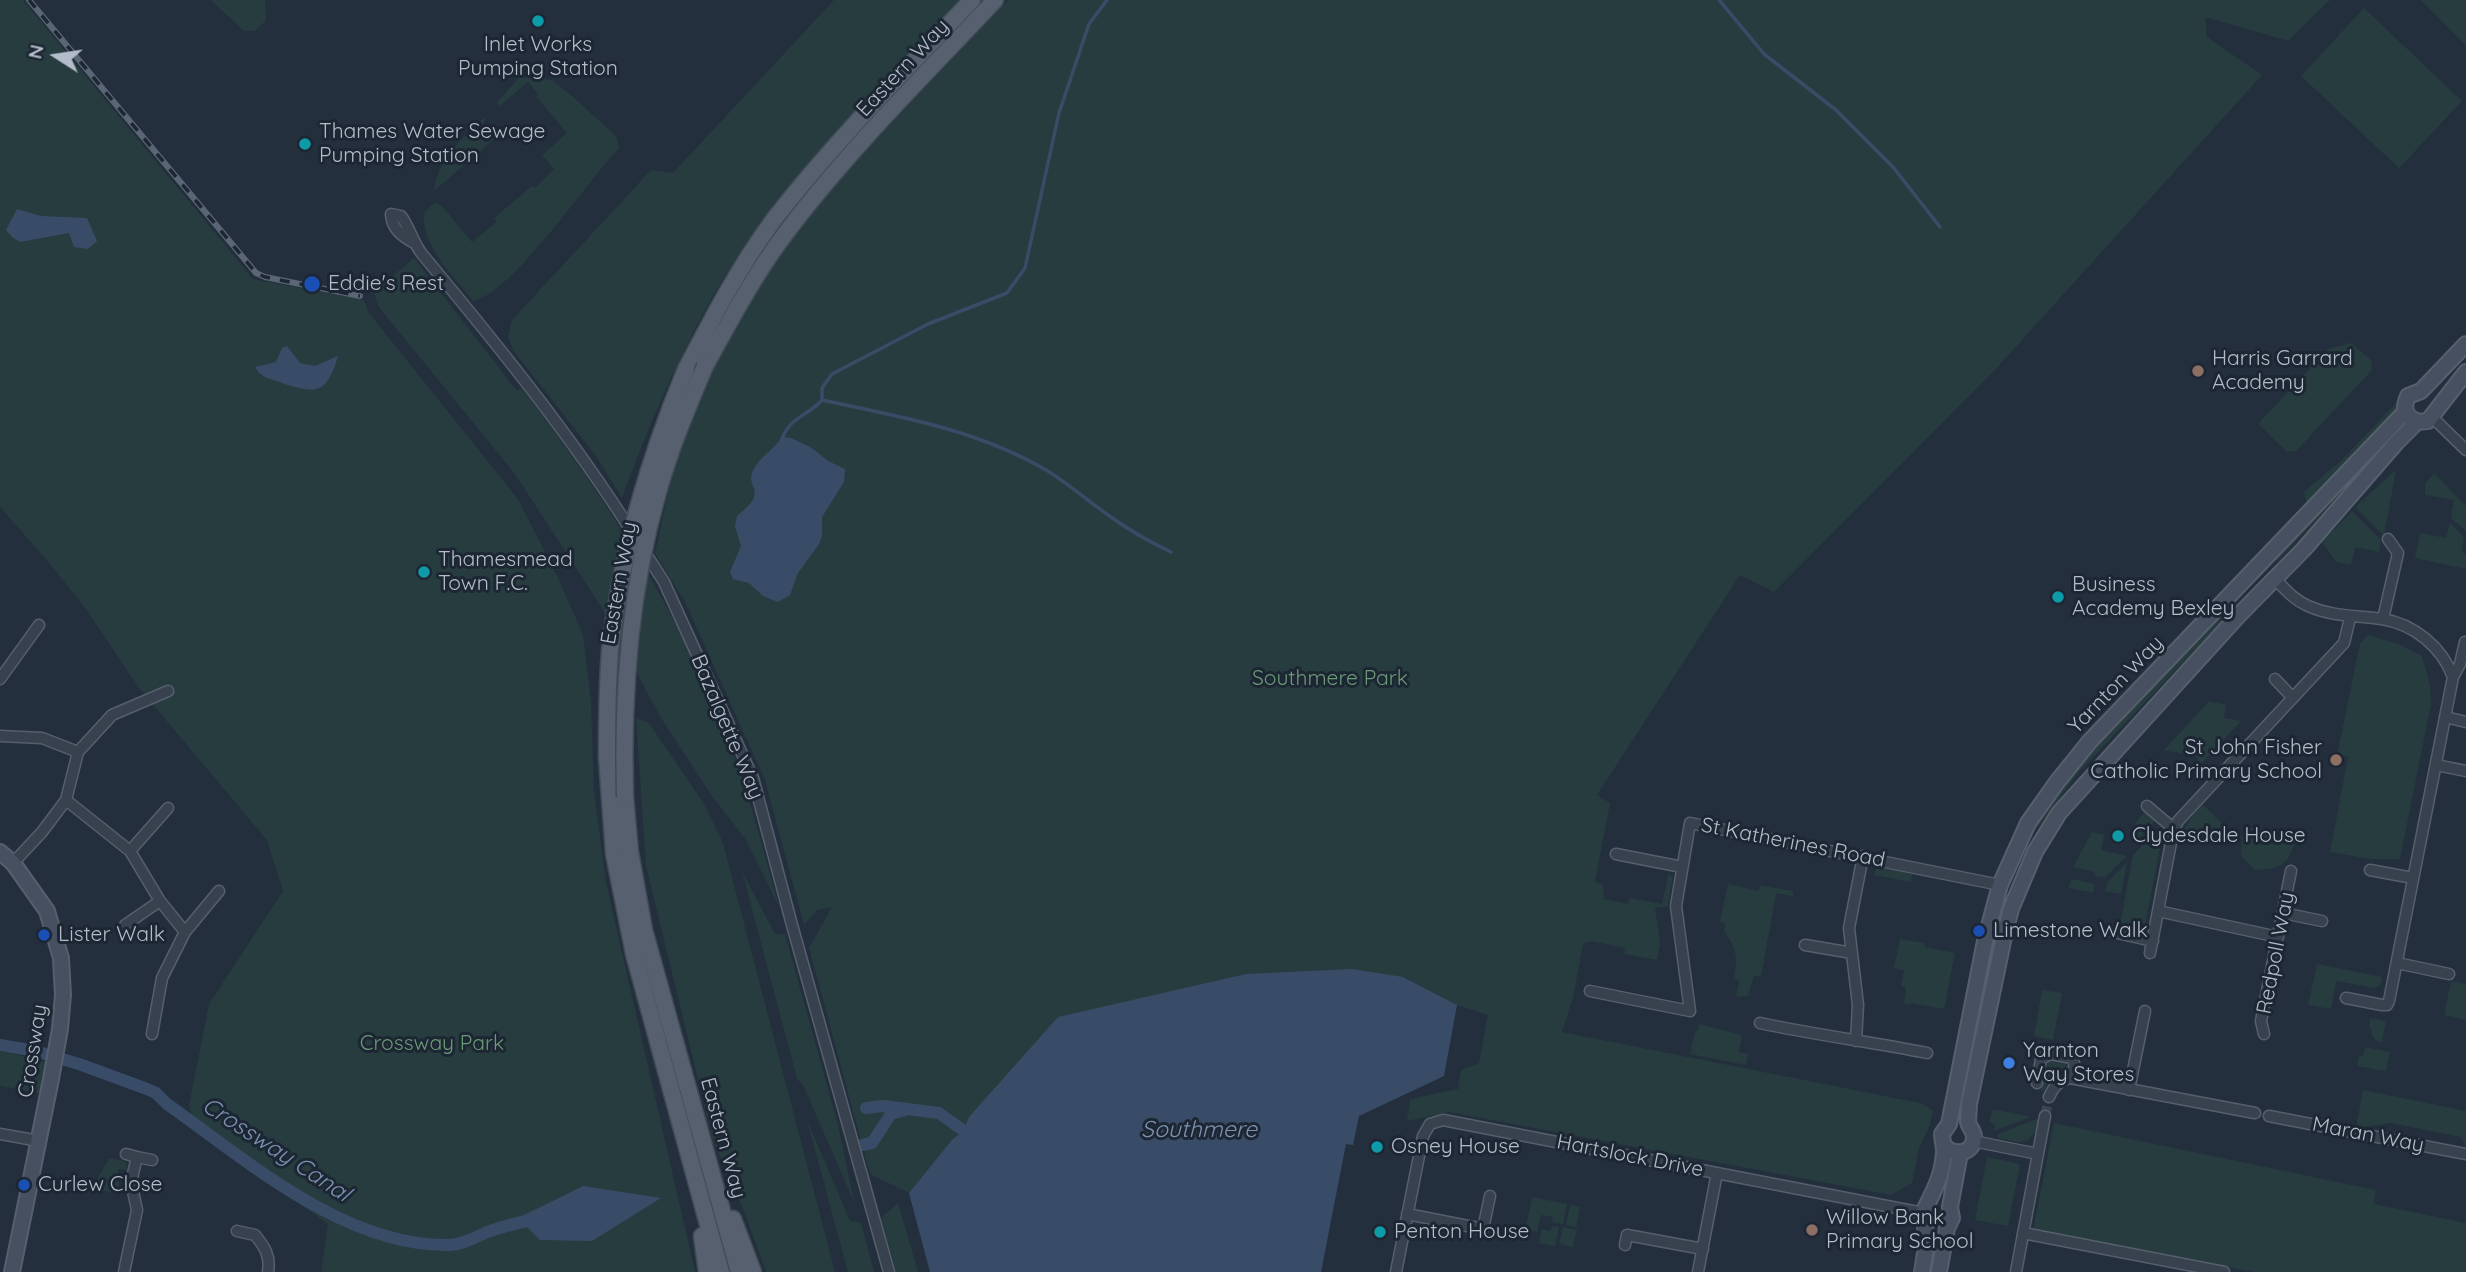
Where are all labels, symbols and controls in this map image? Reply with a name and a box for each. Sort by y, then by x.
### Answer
marker: Inlet Works Pumping Station [530,13,546,29]
street label: Eastern Way [851,14,955,122]
north arrow [21,21,91,91]
place label: Inlet Works Pumping Station [458,32,618,82]
text: N [22,42,49,61]
place label: Thames Water Sewage Pumping Station [319,119,545,169]
marker: Thames Water Sewage Pumping Station [297,136,313,152]
place label: Eddie's Rest [328,271,444,297]
marker: Eddie's Rest [302,274,322,294]
place label: Harris Garrard Academy [2212,346,2353,396]
marker: Harris Garrard Academy [2190,363,2206,379]
street label: Eastern Way [596,520,642,646]
place label: Thamesmead Town F.C. [438,547,573,597]
marker: Thamesmead Town F.C. [416,564,432,580]
place label: Business Academy Bexley [2072,572,2234,622]
marker: Business Academy Bexley [2050,589,2066,605]
street label: Yarnton Way [2063,631,2169,739]
street label: Bazalgette Way [685,651,769,803]
park label: Southmere Park [1252,666,1408,692]
place label: St John Fisher Catholic Primary School [2090,735,2322,785]
marker: St John Fisher Catholic Primary School [2328,752,2344,768]
street label: St Katherines Road [1699,813,1887,873]
place label: Clydesdale House [2132,823,2306,849]
marker: Clydesdale House [2110,828,2126,844]
street label: Redpoll Way [2252,890,2300,1016]
place label: Limestone Walk [1993,918,2148,944]
place label: Lister Walk [58,922,165,948]
marker: Limestone Walk [1971,923,1987,939]
marker: Lister Walk [36,927,52,943]
street label: Crossway [13,1002,53,1100]
park label: Crossway Park [360,1031,504,1057]
place label: Yarnton Way Stores [2023,1038,2134,1088]
marker: Yarnton Way Stores [2001,1055,2017,1071]
street label: Eastern Way [695,1075,751,1201]
water label: Crossway Canal [197,1092,355,1208]
street label: Maran Way [2310,1112,2426,1158]
water label: Southmere [1141,1116,1257,1144]
street label: Hartslock Drive [1554,1129,1706,1183]
place label: Osney House [1391,1134,1520,1160]
marker: Osney House [1369,1139,1385,1155]
place label: Curlew Close [38,1172,162,1198]
marker: Curlew Close [16,1177,32,1193]
place label: Willow Bank Primary School [1826,1205,1974,1255]
place label: Penton House [1394,1219,1529,1245]
marker: Willow Bank Primary School [1804,1222,1820,1238]
marker: Penton House [1372,1224,1388,1240]

